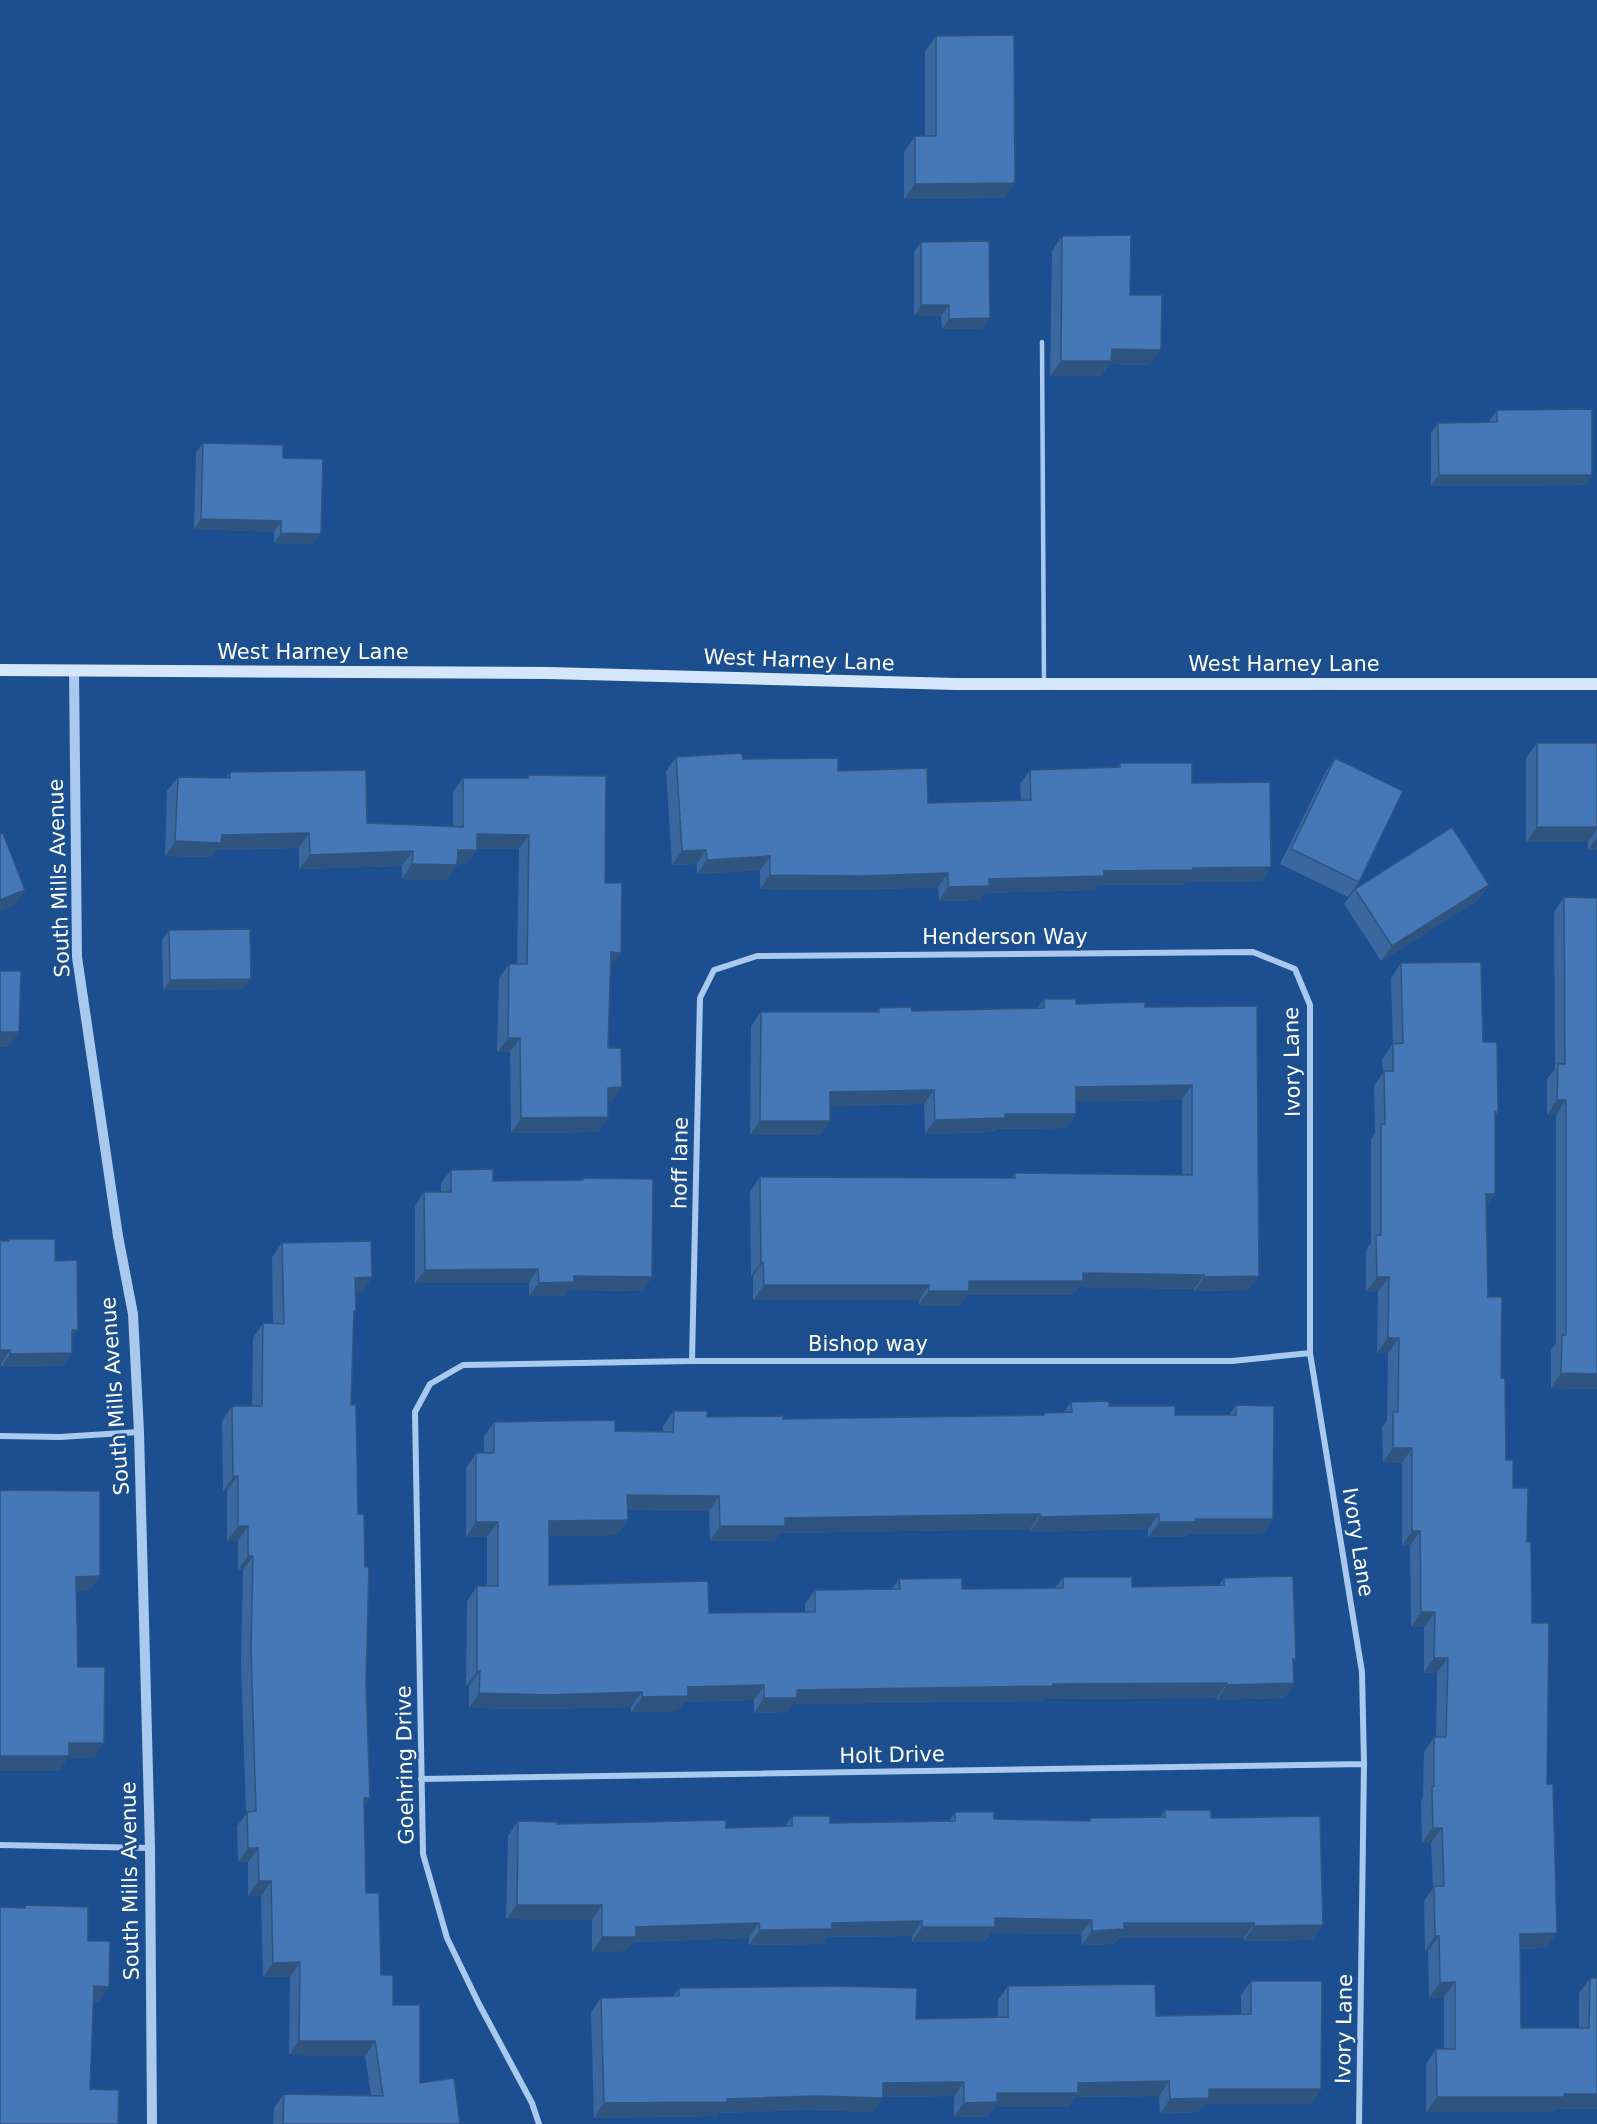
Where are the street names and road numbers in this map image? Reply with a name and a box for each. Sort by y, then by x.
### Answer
street label: West Harney Lane [217,640,409,664]
street label: West Harney Lane [703,645,895,675]
street label: West Harney Lane [1188,652,1380,676]
street label: South Mills Avenue [44,778,74,978]
street label: Henderson Way [922,925,1088,949]
street label: Ivory Lane [1279,1007,1305,1117]
street label: hoff lane [667,1117,693,1209]
street label: South Mills Avenue [96,1296,134,1496]
street label: Bishop way [808,1332,928,1356]
street label: Ivory Lane [1338,1486,1378,1598]
street label: Goehring Drive [392,1685,418,1845]
street label: Holt Drive [839,1742,945,1768]
street label: South Mills Avenue [116,1781,144,1981]
street label: Ivory Lane [1331,1974,1357,2084]

